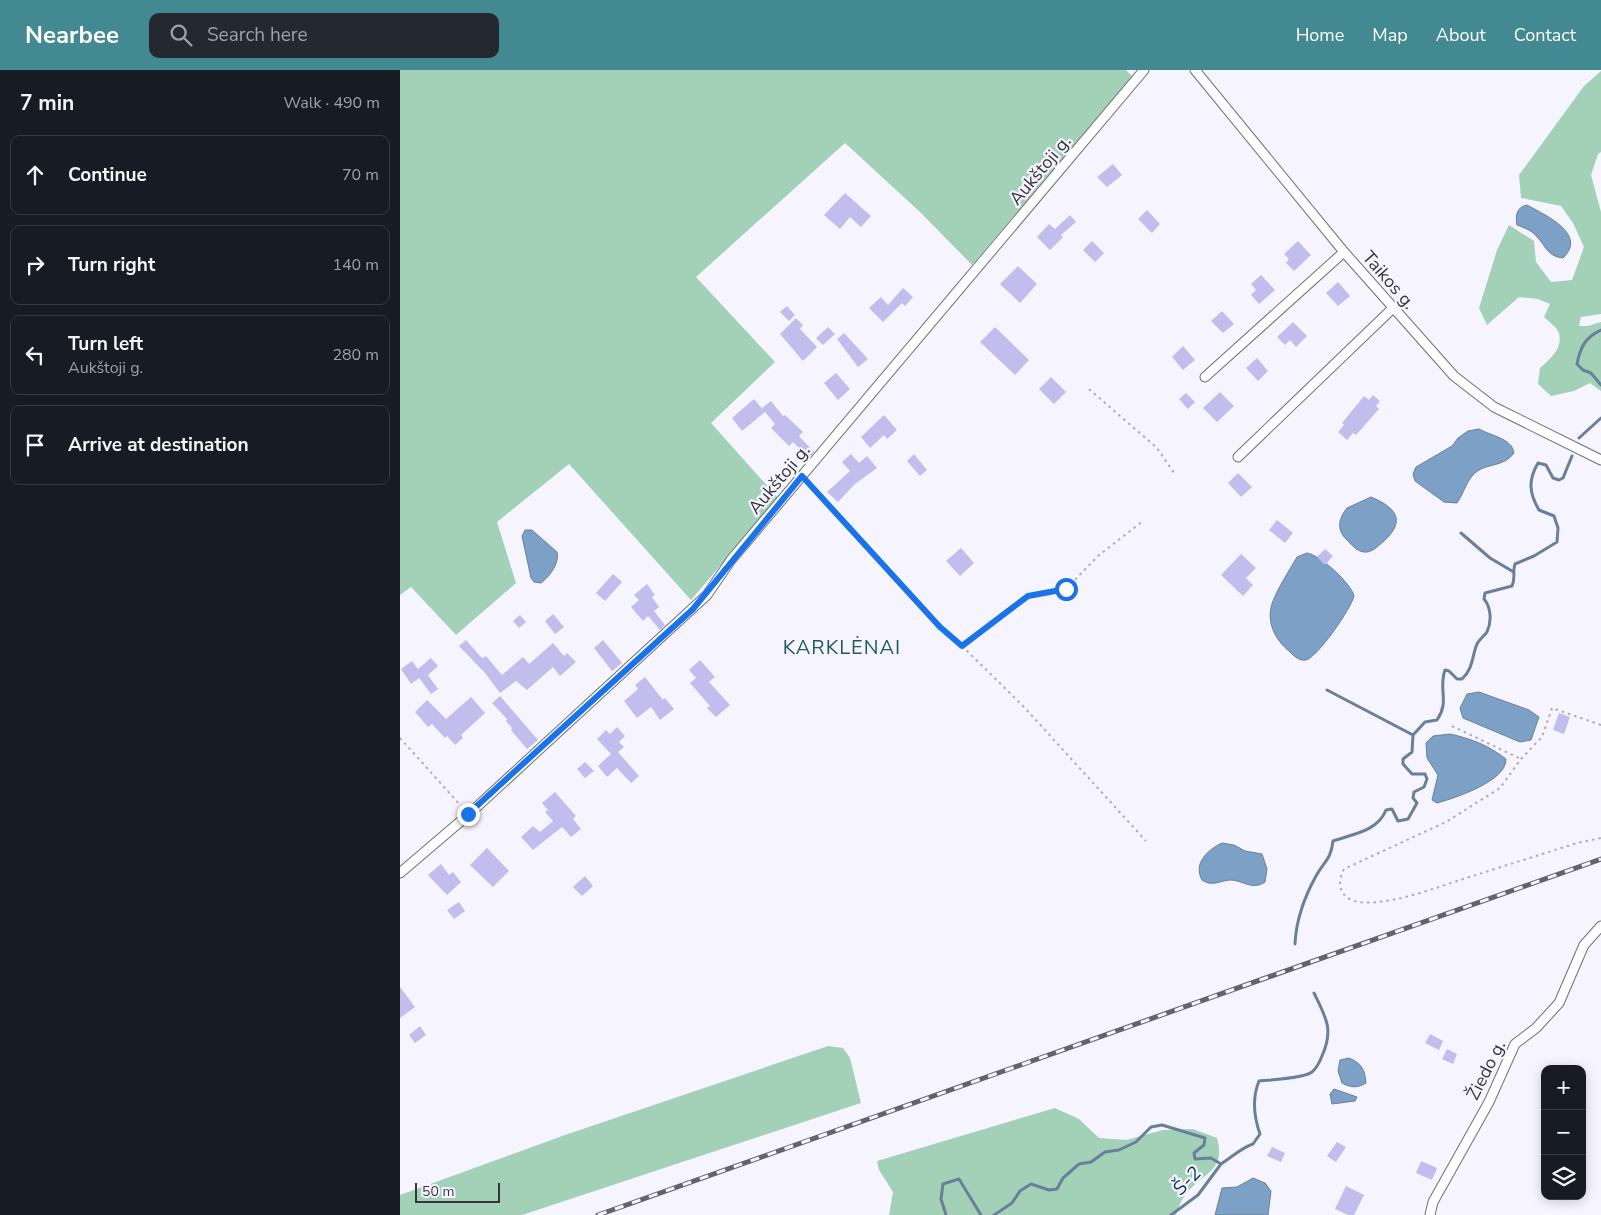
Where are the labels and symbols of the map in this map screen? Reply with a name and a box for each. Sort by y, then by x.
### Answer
street label: Aukštoji g. [1004,130,1076,210]
street label: Taikos g. [1357,246,1421,314]
street label: Aukštoji g. [743,439,815,519]
route start [1055,578,1078,601]
district label: KARKLĖNAI [783,634,901,661]
route end [457,803,480,826]
street label: Žiedo g. [1461,1036,1511,1104]
water label: Š-2 [1167,1161,1207,1201]
scale bar [415,1180,500,1203]

